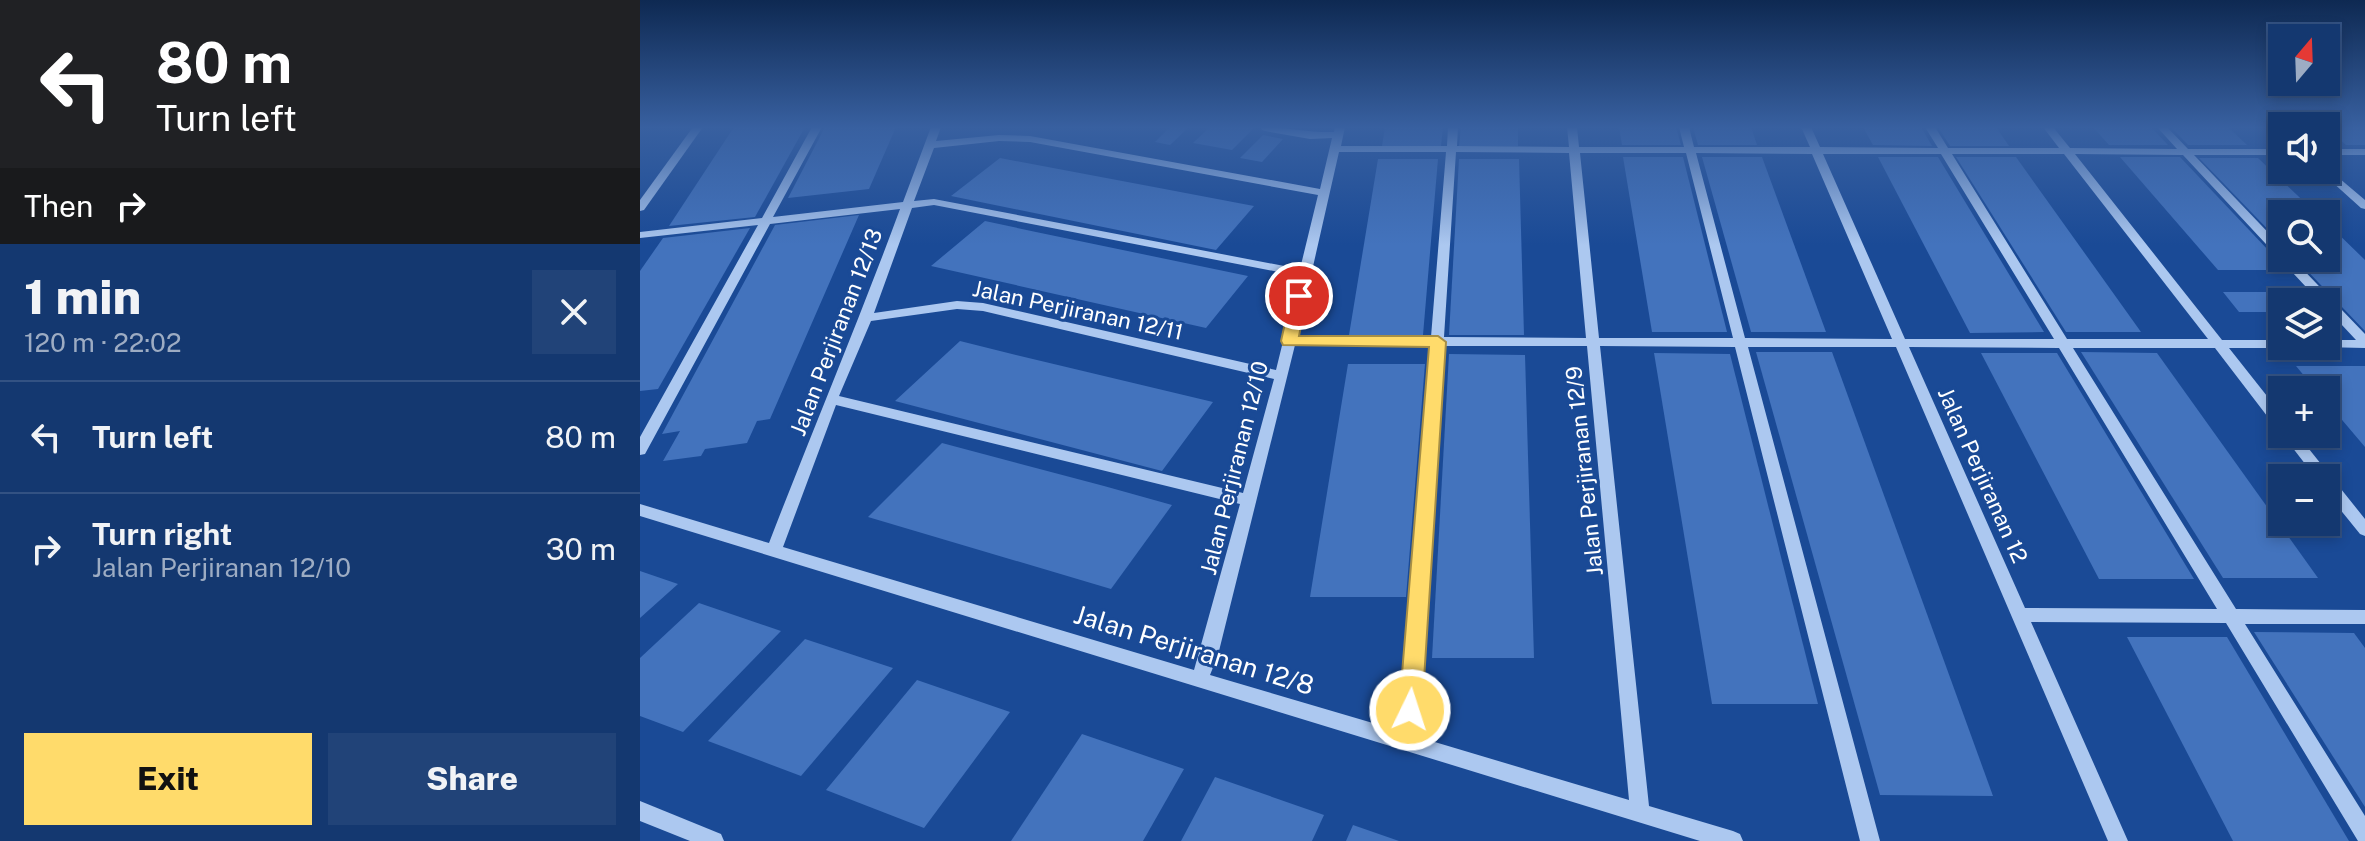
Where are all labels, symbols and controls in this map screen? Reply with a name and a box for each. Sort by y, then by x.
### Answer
north arrow [2268,24,2340,96]
map controls [2268,24,2340,536]
text: 80 m [156,30,292,96]
icon: left [24,32,128,136]
text: Turn left [156,97,297,139]
button: sound [2268,112,2340,184]
icon: right [109,184,153,228]
text: Then [24,188,93,224]
button: search [2268,200,2340,272]
street label: Jalan Perjiranan 12/13 [784,225,888,439]
pin [1265,262,1333,330]
text: 1 min [24,268,141,325]
button: close [532,270,616,354]
icon: arrive [1277,274,1321,318]
street label: Jalan Perjiranan 12/11 [970,275,1186,345]
button: layers [2268,288,2340,360]
text: 120 m · 22:02 [24,327,182,358]
street label: Jalan Perjiranan 12/10 [1195,358,1273,578]
street label: Jalan Perjiranan 12/9 [1560,365,1608,577]
button: + [2268,376,2340,448]
street label: Jalan Perjiranan 12 [1933,383,2033,567]
icon: left [24,415,68,459]
text: Turn left [92,419,213,455]
text: 80 m [545,419,616,455]
button: − [2268,464,2340,536]
text: Turn right [92,516,232,552]
icon: right [24,527,68,571]
text: 30 m [546,531,616,567]
text: Jalan Perjiranan 12/10 [92,552,351,583]
street label: Jalan Perjiranan 12/8 [1070,598,1318,701]
position arrow [1368,668,1452,752]
button: Exit [24,733,312,825]
button: Share [328,733,616,825]

